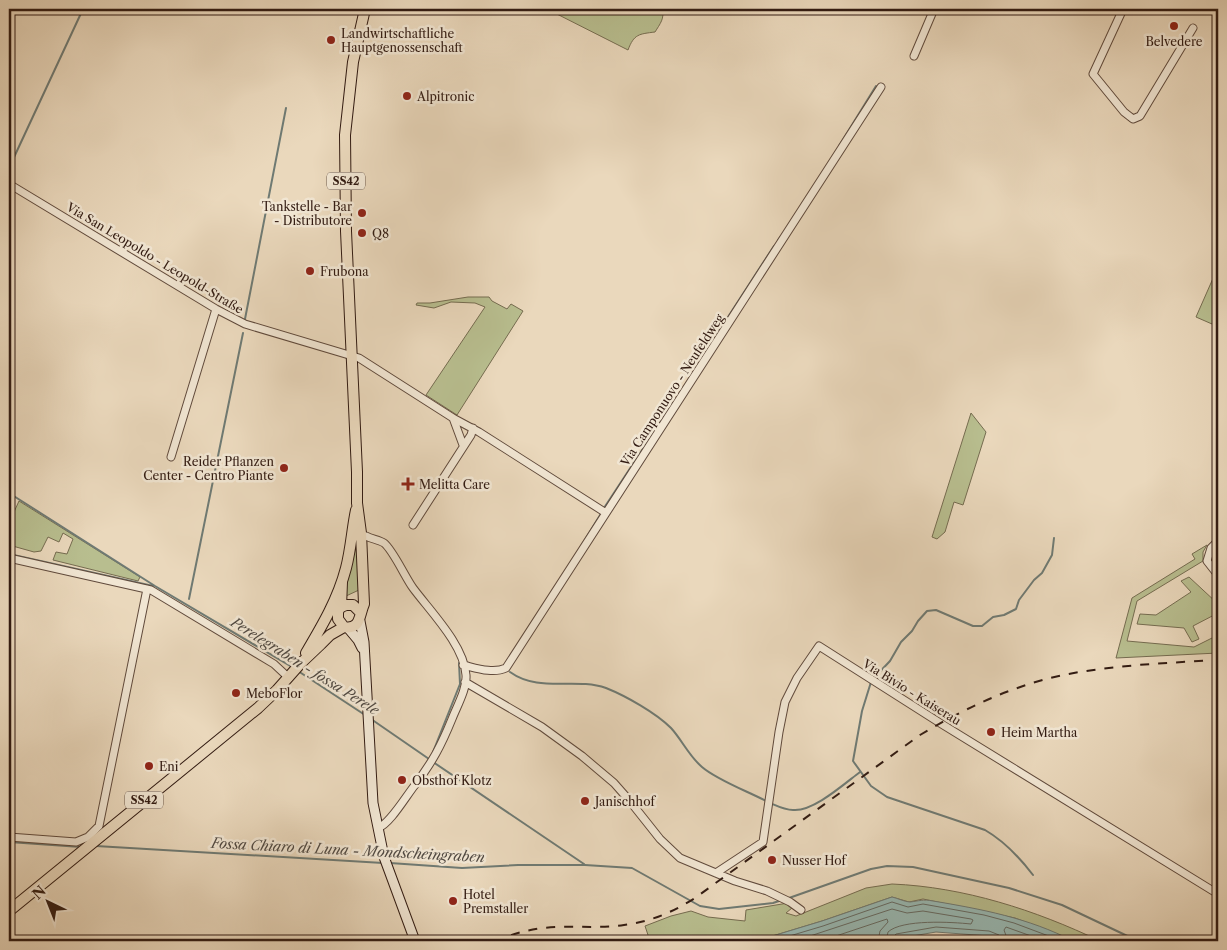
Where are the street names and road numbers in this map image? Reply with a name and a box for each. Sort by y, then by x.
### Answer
road number: SS42 [327,172,365,190]
street label: Via San Leopoldo - Leopold-Straße [63,199,246,317]
street label: Via Camponuovo - Neufeldweg [617,310,727,470]
street label: Via Bivio - Kaiserau [859,655,964,729]
road number: SS42 [125,792,163,808]

